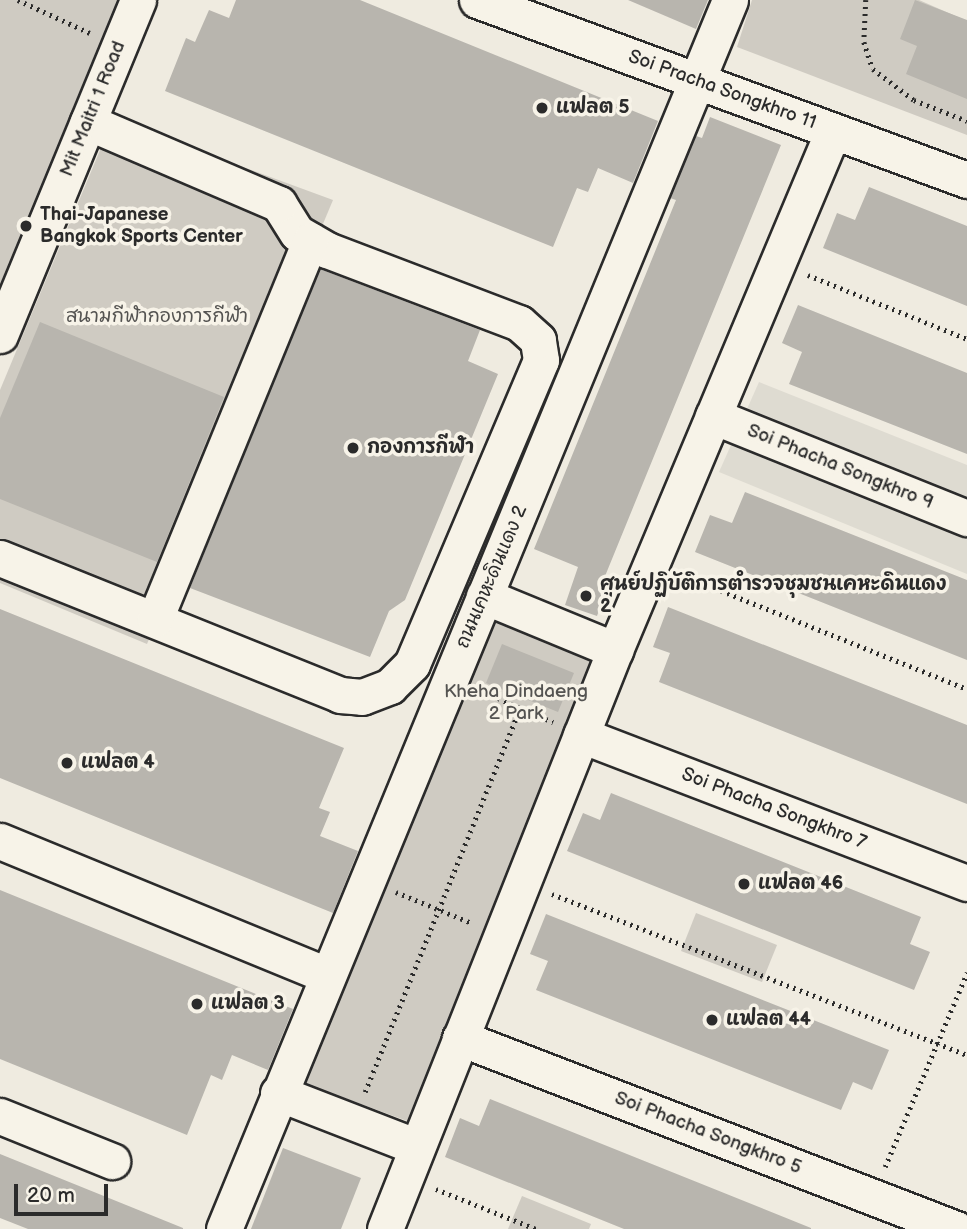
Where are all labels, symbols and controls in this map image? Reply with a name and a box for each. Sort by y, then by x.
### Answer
street label: Mit Maitri 1 Road [55,38,131,180]
street label: Soi Pracha Songkhro 11 [625,45,819,135]
place label: แฟลต 5 [556,97,629,119]
marker: แฟลต 5 [534,100,550,116]
place label: Thai-Japanese Bangkok Sports Center [40,204,243,248]
marker: Thai-Japanese Bangkok Sports Center [18,218,34,234]
park label: สนามกีฬากองการกีฬา [66,306,248,328]
street label: Soi Phacha Songkhro 9 [744,419,936,515]
place label: กองการกีฬา [367,437,474,459]
marker: กองการกีฬา [345,440,361,456]
street label: ถนนเคหะดินแดง 2 [452,502,532,652]
place label: ศูนย์ปฏิบัติการตำรวจชุมชนเคหะดินแดง 2 [600,574,946,618]
marker: ศูนย์ปฏิบัติการตำรวจชุมชนเคหะดินแดง 2 [578,588,594,604]
park label: Kheha Dindaeng 2 Park [444,681,588,725]
place label: แฟลต 4 [81,752,155,774]
marker: แฟลต 4 [59,755,75,771]
street label: Soi Phacha Songkhro 7 [678,763,870,855]
place label: แฟลต 46 [758,873,843,895]
marker: แฟลต 46 [736,876,752,892]
place label: แฟลต 3 [211,993,285,1015]
marker: แฟลต 3 [189,996,205,1012]
place label: แฟลต 44 [726,1009,811,1031]
marker: แฟลต 44 [704,1012,720,1028]
street label: Soi Phacha Songkhro 5 [611,1087,805,1179]
scale bar [18,1170,112,1214]
text: 20 m [27,1183,75,1208]

